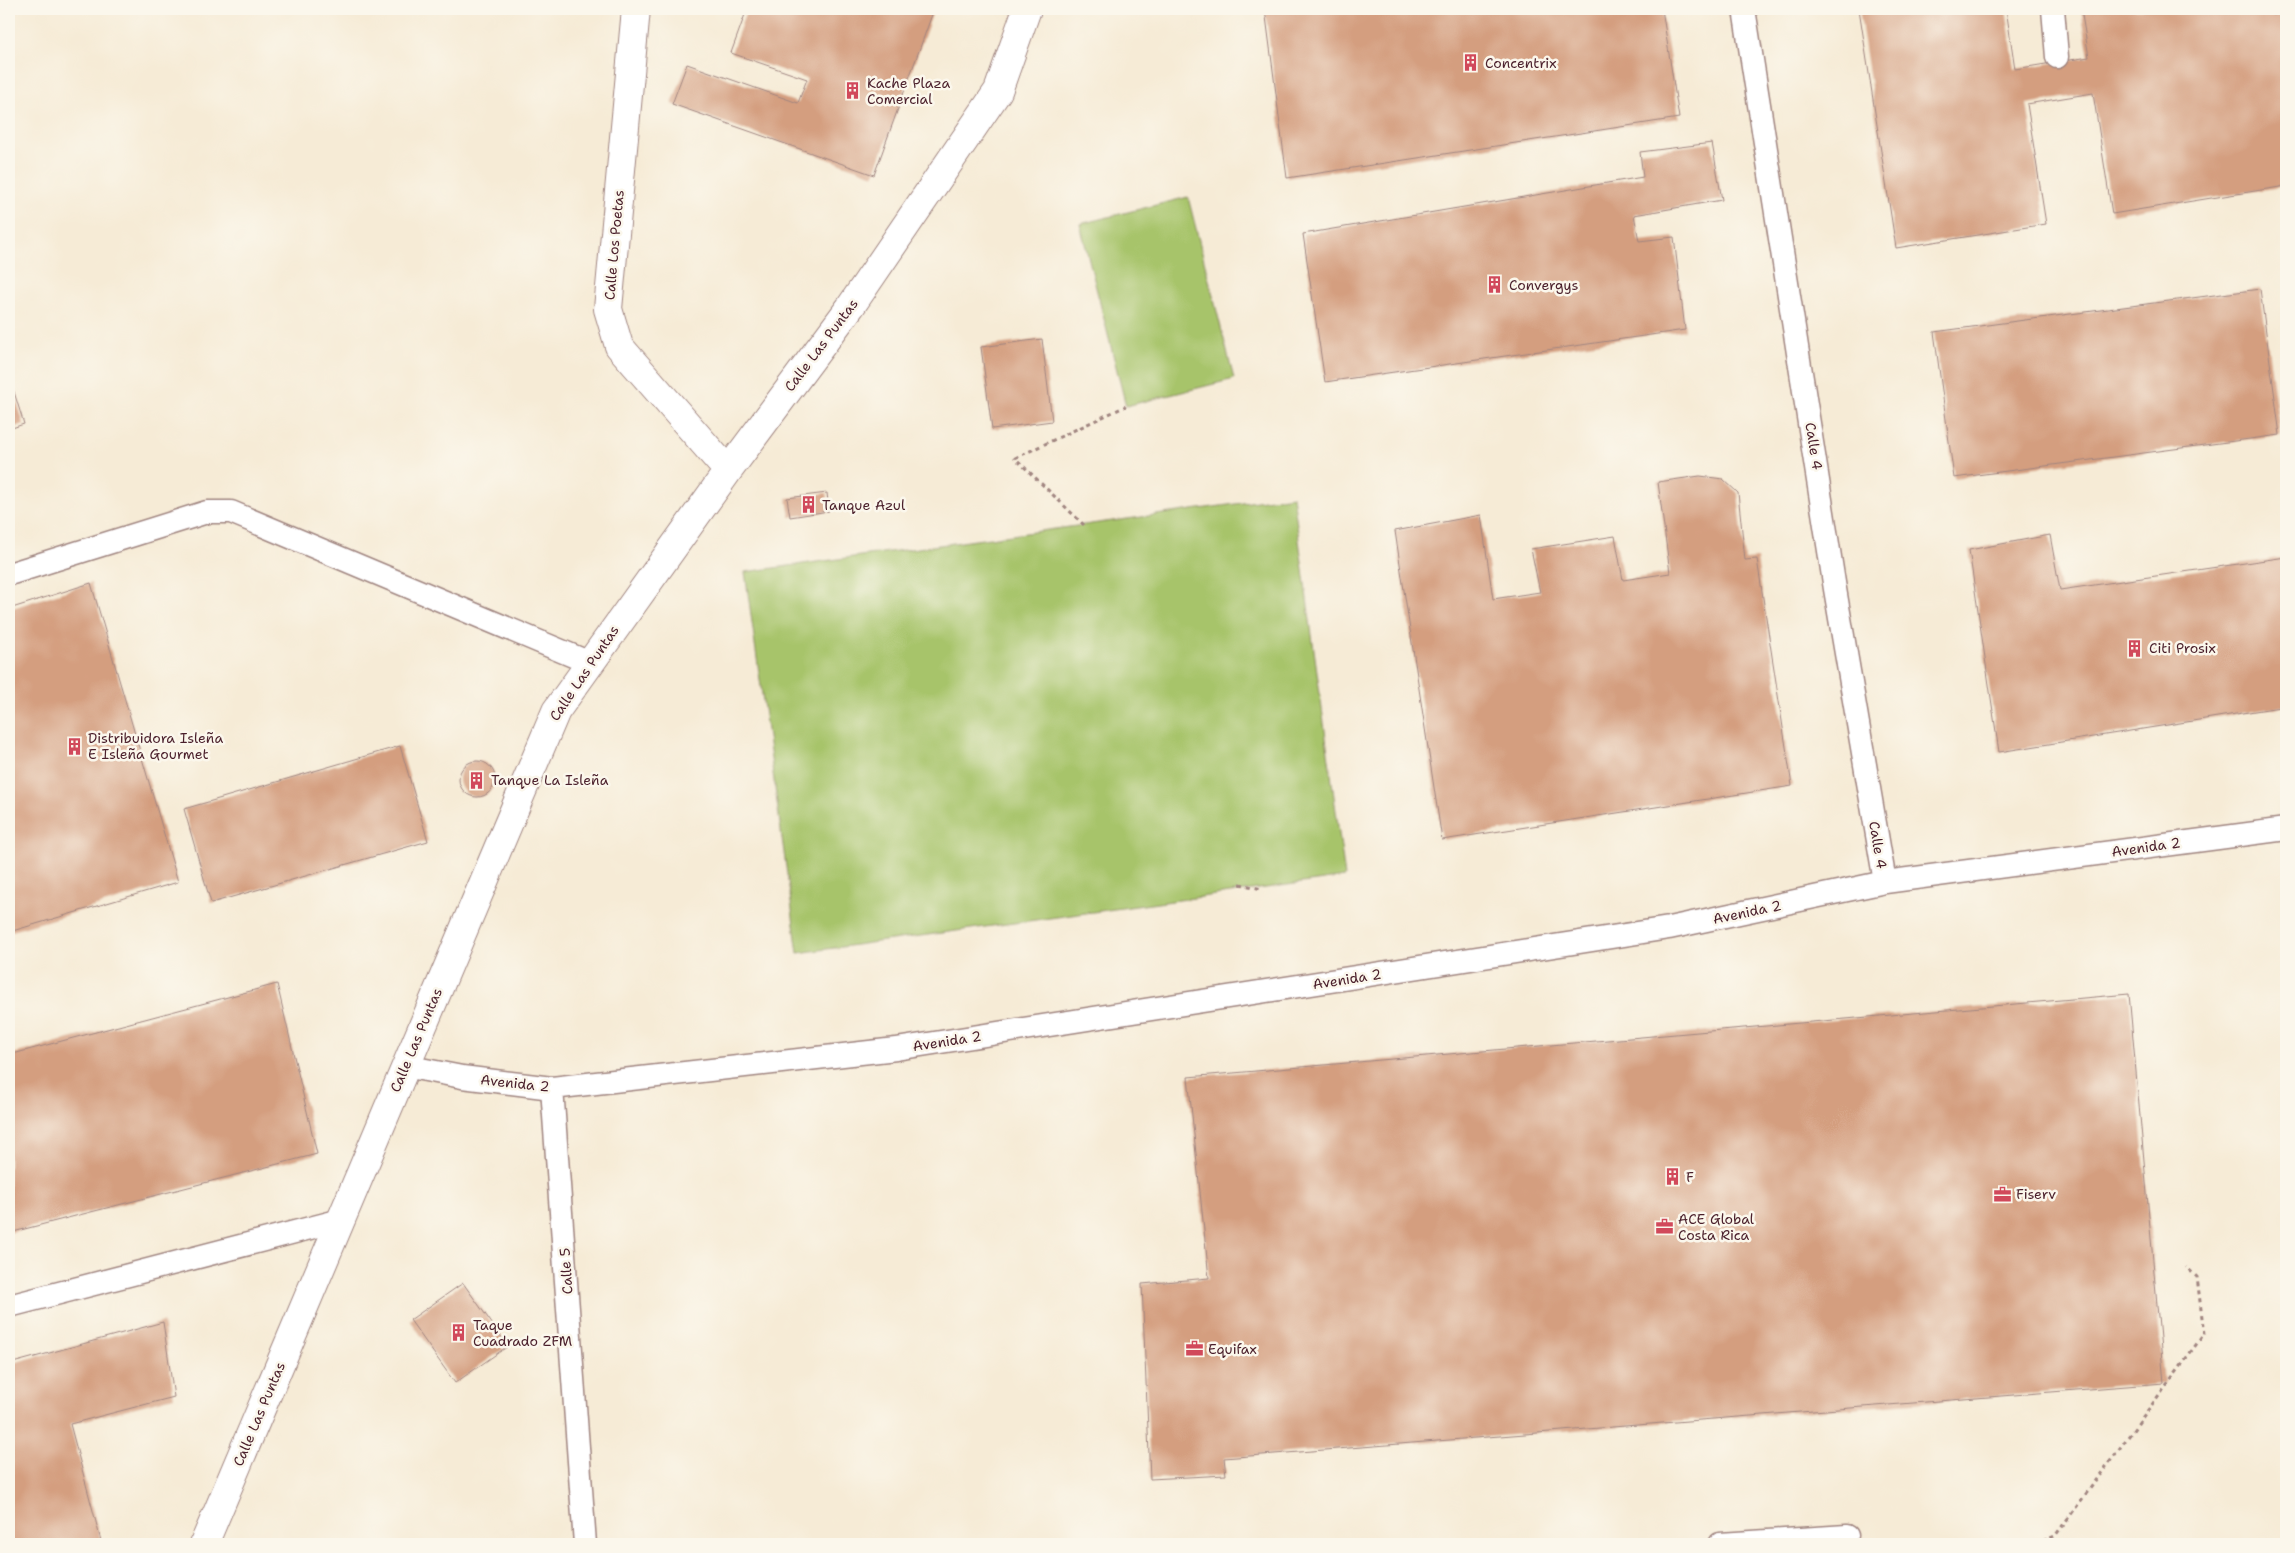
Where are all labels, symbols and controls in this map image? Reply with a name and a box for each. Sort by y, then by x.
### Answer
building icon: Concentrix [1461,53,1481,73]
place label: Concentrix [1485,54,1557,72]
place label: Kache Plaza Comercial [867,74,950,108]
building icon: Kache Plaza Comercial [843,81,863,101]
street label: Calle Los Poetas [600,189,628,301]
building icon: Convergys [1485,275,1505,295]
place label: Convergys [1509,276,1578,294]
street label: Calle Las Puntas [780,295,862,395]
street label: Calle 4 [1801,421,1827,471]
building icon: Tanque Azul [798,495,818,515]
place label: Tanque Azul [822,496,906,514]
street label: Calle Las Puntas [545,622,623,724]
building icon: Citi Prosix [2125,638,2145,658]
place label: Citi Prosix [2149,639,2216,657]
place label: Distribuidora Isleña E Isleña Gourmet [88,729,223,763]
building icon: Distribuidora Isleña E Isleña Gourmet [64,736,84,756]
building icon: Tanque La Isleña [467,770,487,790]
place label: Tanque La Isleña [491,771,609,789]
street label: Calle 4 [1865,820,1891,870]
street label: Avenida 2 [2110,833,2182,861]
street label: Avenida 2 [1711,896,1783,928]
street label: Avenida 2 [1311,965,1383,993]
street label: Calle Las Puntas [386,985,446,1095]
street label: Avenida 2 [911,1027,983,1055]
street label: Avenida 2 [480,1070,550,1096]
building icon: F [1662,1167,1682,1187]
place label: F [1686,1168,1694,1186]
office icon: Fiserv [1992,1184,2012,1204]
place label: Fiserv [2016,1185,2056,1203]
place label: ACE Global Costa Rica [1678,1210,1755,1244]
office icon: ACE Global Costa Rica [1654,1217,1674,1237]
street label: Calle 5 [555,1247,577,1295]
place label: Taque Cuadrado ZFM [473,1316,573,1350]
building icon: Taque Cuadrado ZFM [449,1323,469,1343]
office icon: Equifax [1184,1339,1204,1359]
place label: Equifax [1208,1340,1257,1358]
street label: Calle Las Puntas [229,1359,289,1469]

